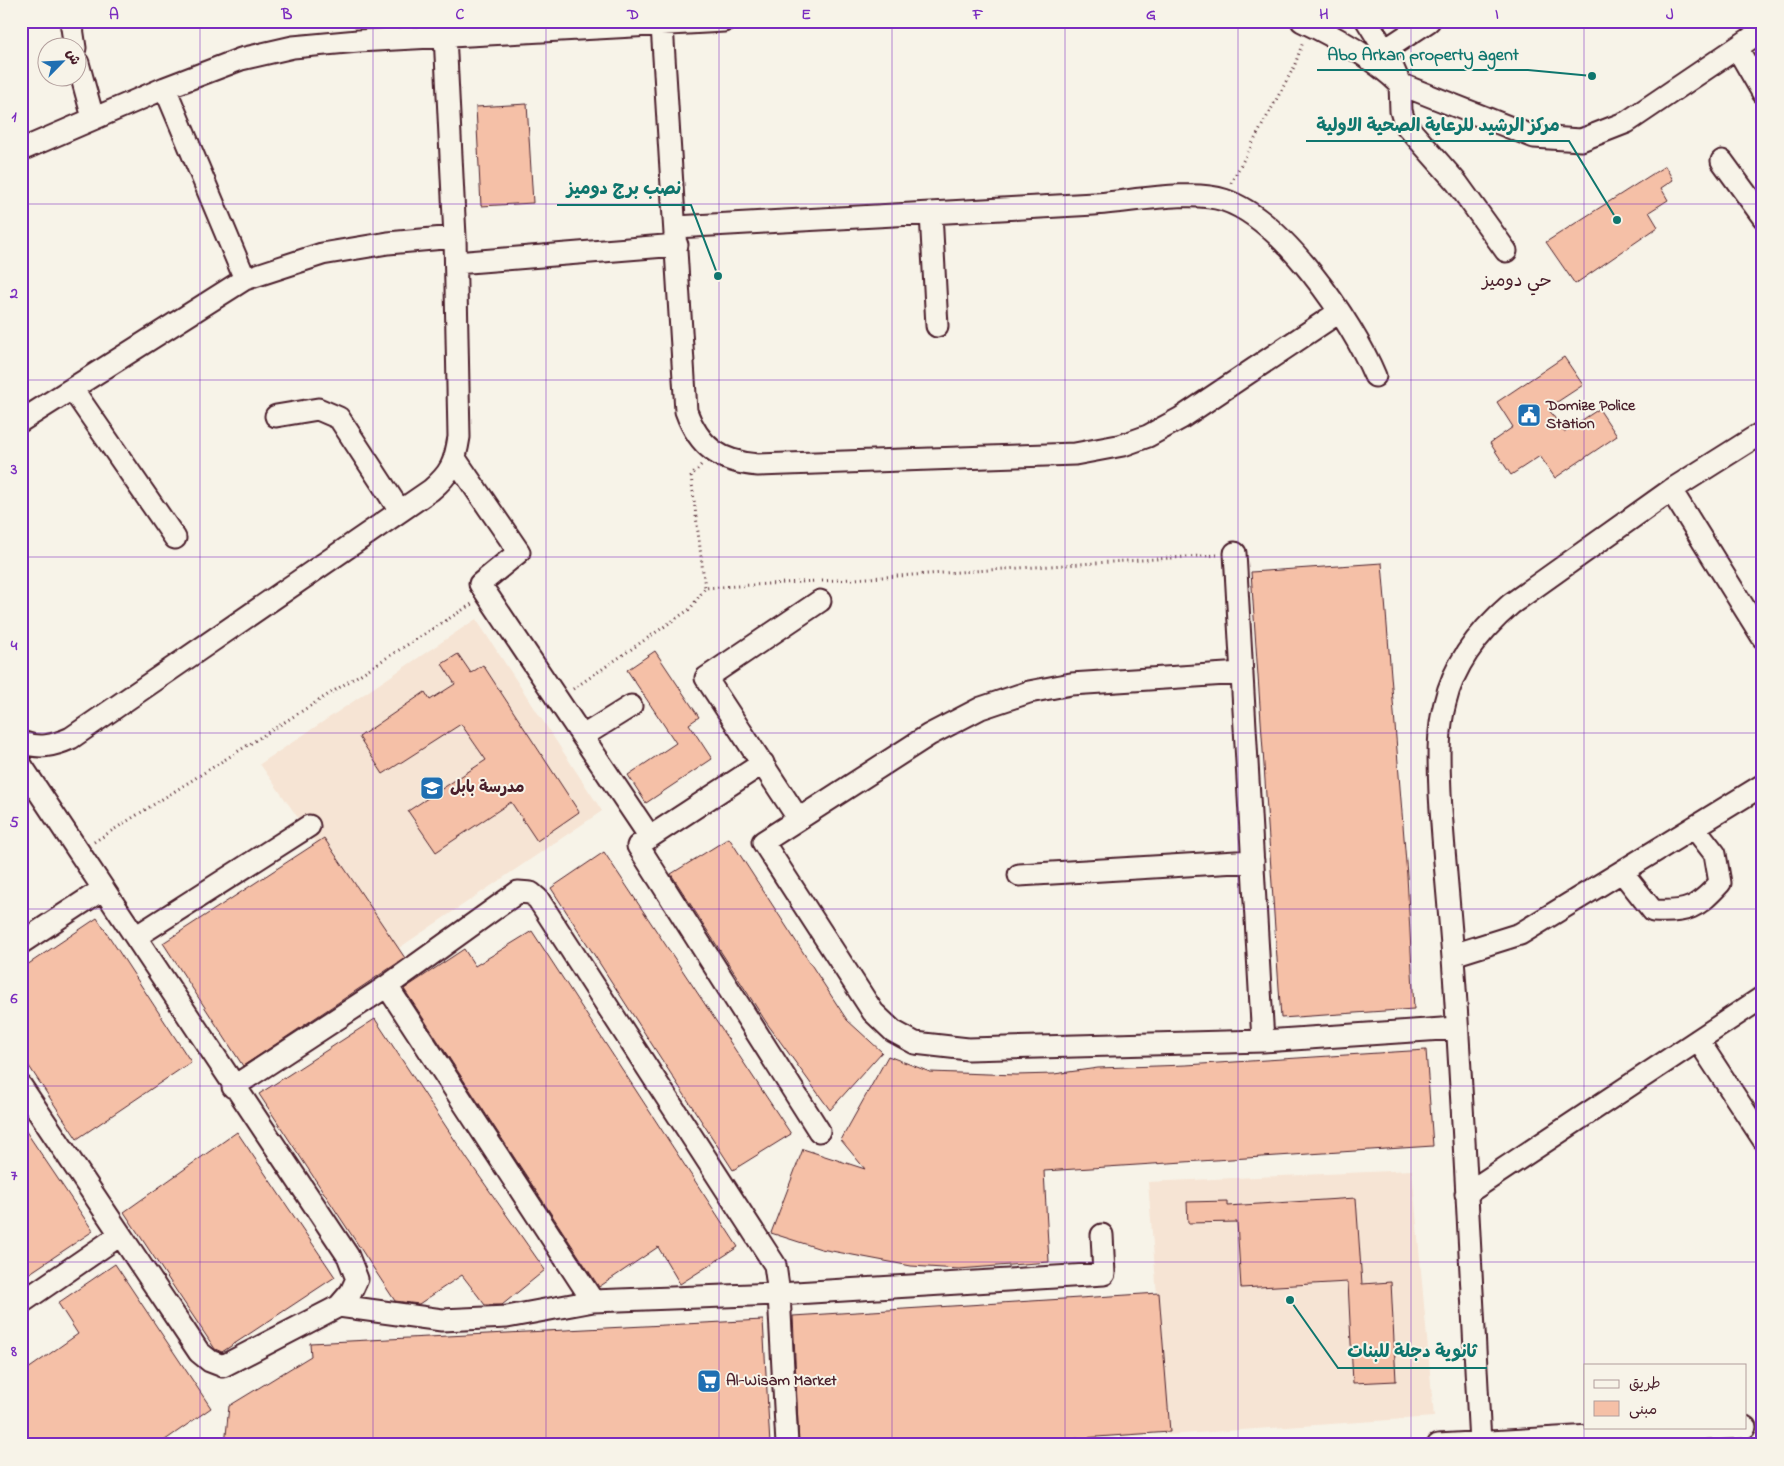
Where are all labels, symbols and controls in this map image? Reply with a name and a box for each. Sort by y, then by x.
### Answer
text: A [109,3,119,27]
text: B [281,3,293,27]
text: C [456,3,465,27]
text: D [626,3,639,27]
text: E [801,3,811,27]
text: F [972,3,984,27]
text: G [1146,3,1156,27]
text: H [1319,3,1329,27]
text: I [1495,3,1499,27]
text: J [1666,3,1674,27]
callout: Abo Arkan property agent [1317,37,1528,70]
north arrow [38,38,88,88]
text: Abo Arkan property agent [1327,43,1520,70]
text: ش [60,46,85,69]
text: 1 [11,105,17,129]
callout: مركز الرشيد للرعاية الصحية الاولية [1306,108,1569,141]
text: مركز الرشيد للرعاية الصحية الاولية [1316,114,1560,140]
callout: نصب برج دوميز [557,172,691,205]
text: نصب برج دوميز [565,177,681,203]
district label: حي دوميز [1480,269,1552,296]
text: 2 [9,282,18,306]
place label: Domize Police Station [1545,394,1636,436]
public building icon: Domize Police Station [1516,402,1542,428]
text: 3 [10,458,18,482]
text: 4 [10,634,18,658]
school or university icon: مدرسة بابل [419,775,445,801]
place label: مدرسة بابل [450,776,525,800]
text: 5 [9,811,19,835]
text: 6 [9,987,18,1011]
text: 7 [11,1164,18,1188]
callout: ثانوية دجلة للبنات [1338,1335,1487,1368]
text: 8 [10,1340,17,1364]
text: ثانوية دجلة للبنات [1347,1340,1479,1366]
legend [1584,1364,1746,1428]
supermarket icon: Al-Wisam Market [696,1368,722,1394]
place label: Al-Wisam Market [726,1369,837,1393]
text: طريق [1629,1373,1661,1395]
text: مبنى [1629,1399,1657,1421]

